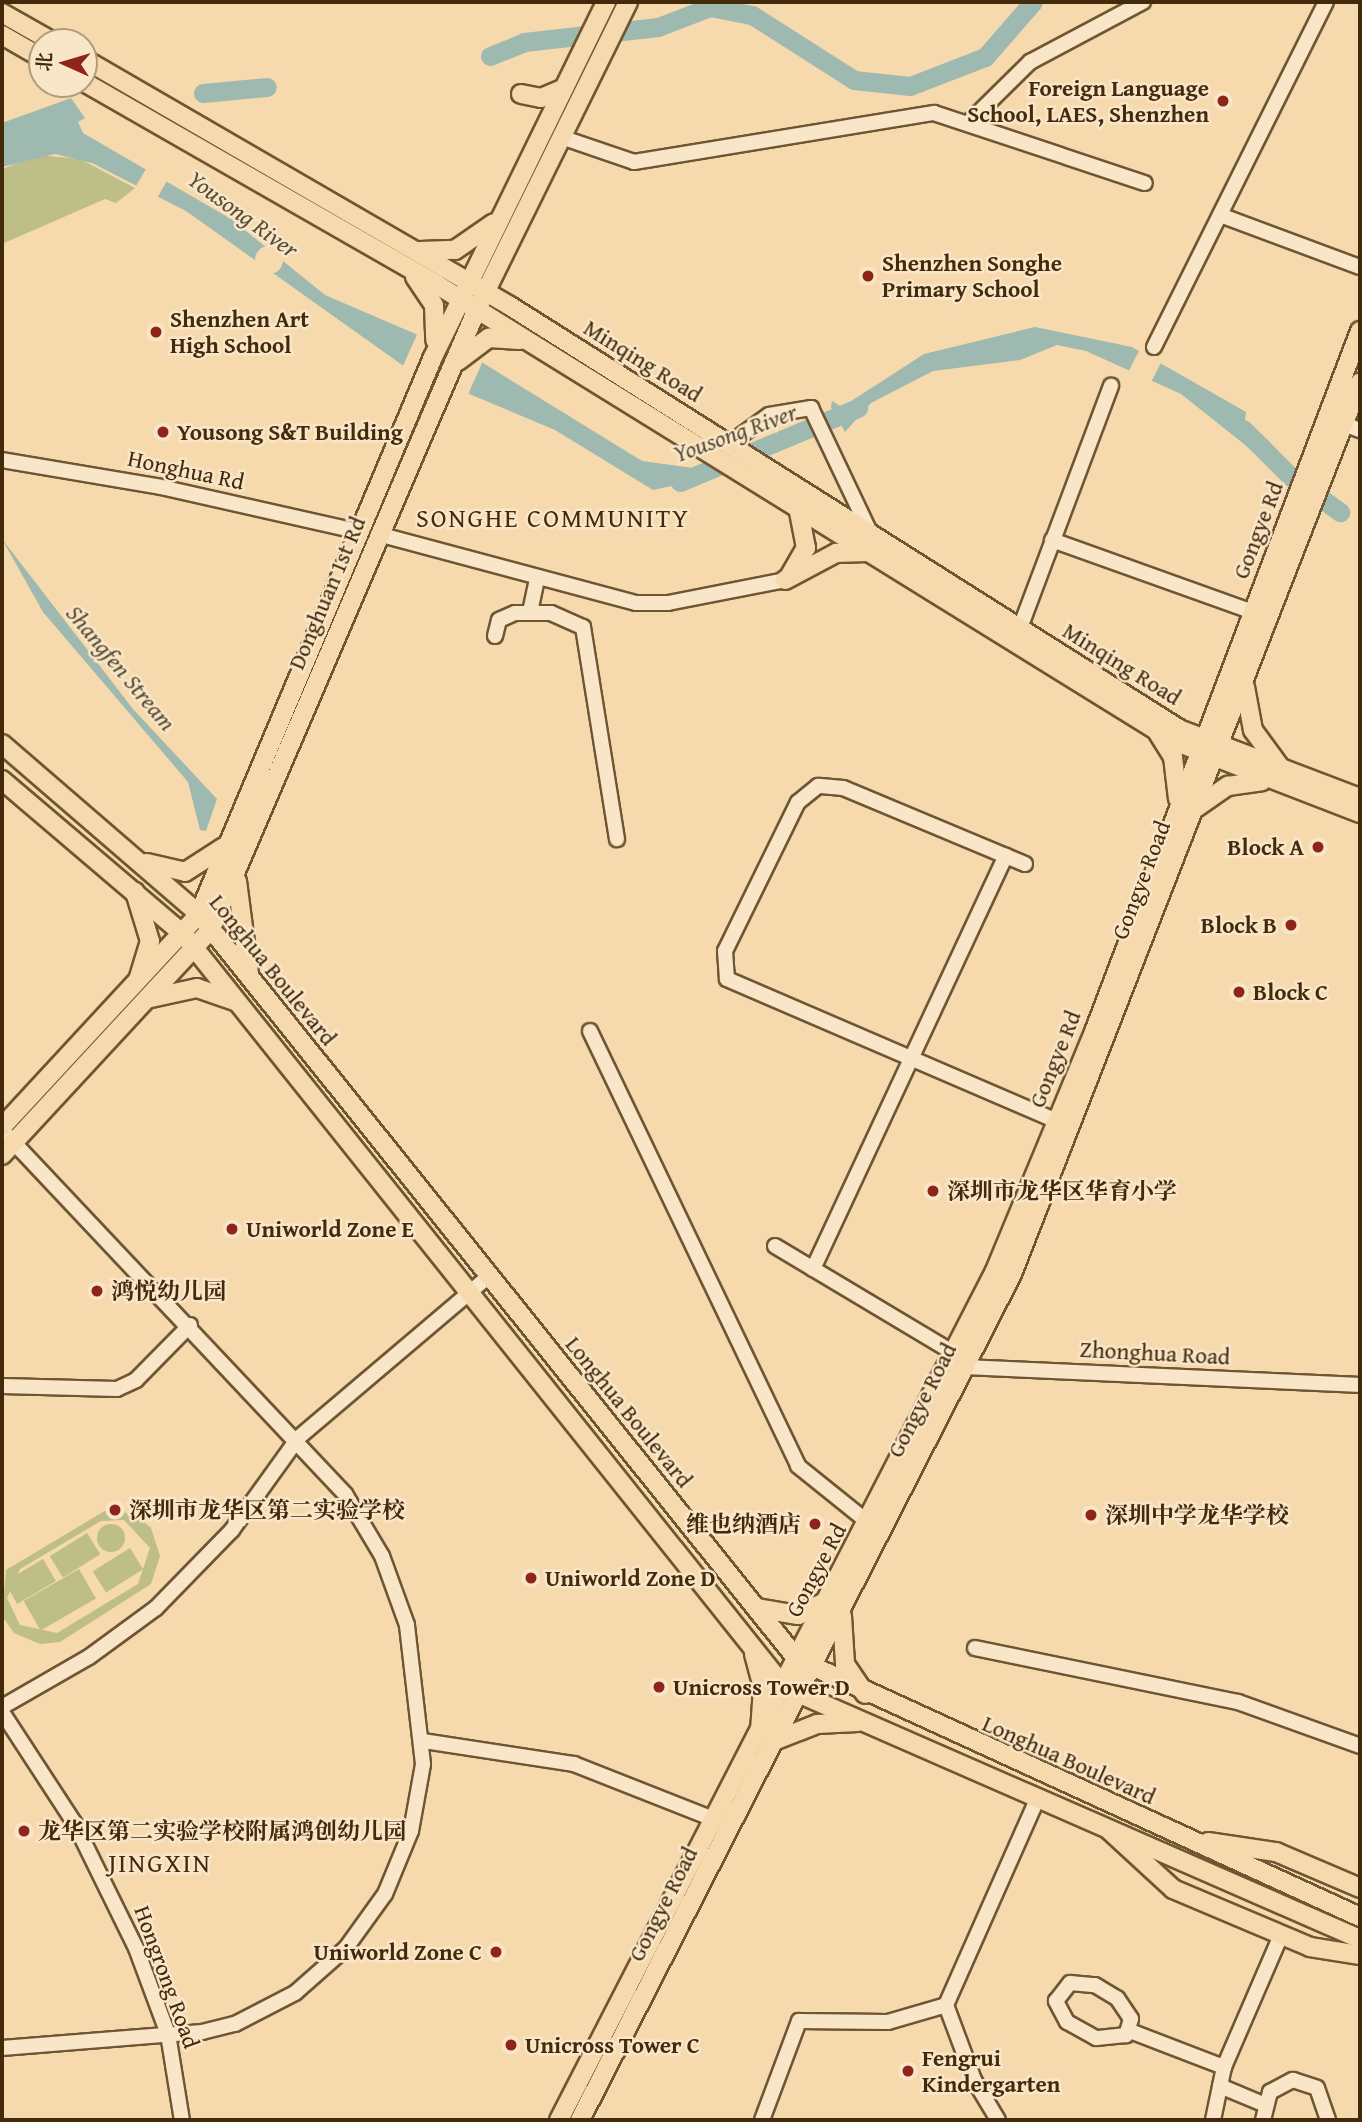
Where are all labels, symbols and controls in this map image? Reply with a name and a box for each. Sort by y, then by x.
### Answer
north arrow [28,28,98,98]
text: 北 [29,51,59,72]
place label: Foreign Language School, LAES, Shenzhen [967,74,1209,128]
marker: Foreign Language School, LAES, Shenzhen [1215,93,1231,109]
water label: Yousong River [182,164,304,264]
place label: Shenzhen Songhe Primary School [882,249,1062,303]
marker: Shenzhen Songhe Primary School [860,268,876,284]
place label: Shenzhen Art High School [170,305,309,359]
street label: Minqing Road [579,314,707,408]
marker: Shenzhen Art High School [148,324,164,340]
water label: Yousong River [669,397,801,469]
place label: Yousong S&T Building [177,418,403,446]
marker: Yousong S&T Building [155,424,171,440]
street label: Honghua Rd [125,444,247,496]
street label: Gongye Rd [1227,477,1289,583]
district label: SONGHE COMMUNITY [418,502,688,534]
street label: Donghuan 1st Rd [282,513,372,673]
water label: Shangfen Stream [60,599,182,737]
street label: Minqing Road [1058,617,1186,711]
street label: Gongye Road [1106,817,1176,943]
place label: Block A [1227,833,1304,861]
marker: Block A [1310,839,1326,855]
street label: Longhua Boulevard [204,889,342,1051]
place label: Block B [1201,911,1277,939]
marker: Block B [1283,917,1299,933]
place label: Block C [1253,978,1328,1006]
marker: Block C [1231,984,1247,1000]
street label: Gongye Rd [1023,1007,1087,1111]
place label: 深圳市龙华区华育小学 [947,1177,1177,1205]
marker: 深圳市龙华区华育小学 [925,1183,941,1199]
place label: Uniworld Zone E [246,1215,414,1243]
marker: Uniworld Zone E [224,1221,240,1237]
place label: 鸿悦幼儿园 [111,1277,226,1305]
marker: 鸿悦幼儿园 [89,1283,105,1299]
street label: Longhua Boulevard [560,1331,698,1493]
street label: Zhonghua Road [1079,1335,1231,1371]
street label: Gongye Road [881,1338,963,1462]
place label: 深圳市龙华区第二实验学校 [129,1496,405,1524]
place label: 深圳中学龙华学校 [1105,1501,1289,1529]
marker: 深圳市龙华区第二实验学校 [107,1502,123,1518]
marker: 深圳中学龙华学校 [1083,1507,1099,1523]
place label: 维也纳酒店 [686,1510,801,1538]
marker: 维也纳酒店 [807,1516,823,1532]
street label: Gongye Rd [780,1518,852,1622]
place label: Uniworld Zone D [545,1564,716,1592]
marker: Uniworld Zone D [523,1570,539,1586]
place label: Unicross Tower D [673,1673,850,1701]
marker: Unicross Tower D [651,1679,667,1695]
street label: Longhua Boulevard [978,1709,1160,1811]
place label: 龙华区第二实验学校附属鸿创幼儿园 [38,1817,406,1845]
marker: 龙华区第二实验学校附属鸿创幼儿园 [16,1823,32,1839]
street label: Gongye Road [622,1842,704,1966]
district label: JINGXIN [109,1847,211,1879]
street label: Hongrong Road [128,1902,206,2052]
place label: Uniworld Zone C [313,1938,482,1966]
marker: Uniworld Zone C [488,1944,504,1960]
place label: Unicross Tower C [525,2031,700,2059]
marker: Unicross Tower C [503,2037,519,2053]
place label: Fengrui Kindergarten [922,2044,1060,2098]
marker: Fengrui Kindergarten [900,2063,916,2079]

